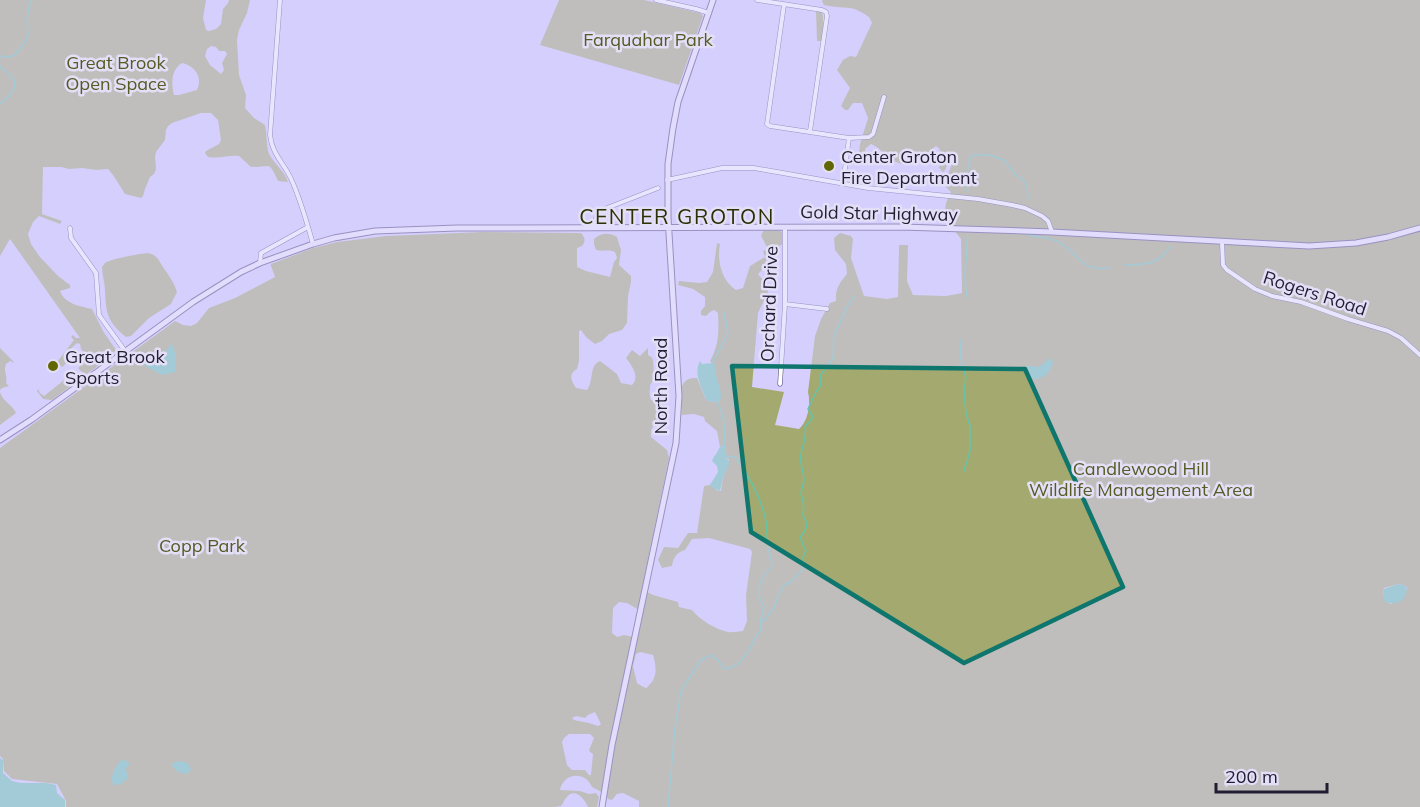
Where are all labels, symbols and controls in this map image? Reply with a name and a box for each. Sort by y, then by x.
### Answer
park label: Farquahar Park [583,28,713,51]
park label: Great Brook Open Space [65,51,167,95]
place label: Center Groton Fire Department [841,145,977,189]
marker: Center Groton Fire Department [822,159,836,173]
street label: Gold Star Highway [800,200,959,226]
district label: CENTER GROTON [579,203,775,229]
street label: Orchard Drive [755,246,783,362]
street label: Rogers Road [1260,265,1370,321]
street label: North Road [649,338,672,434]
place label: Great Brook Sports [65,345,165,389]
marker: Great Brook Sports [46,359,60,373]
park label: Candlewood Hill Wildlife Management Area [1029,457,1253,501]
park label: Copp Park [159,534,246,557]
scale bar [1216,756,1327,794]
text: 200 m [1225,765,1278,788]

